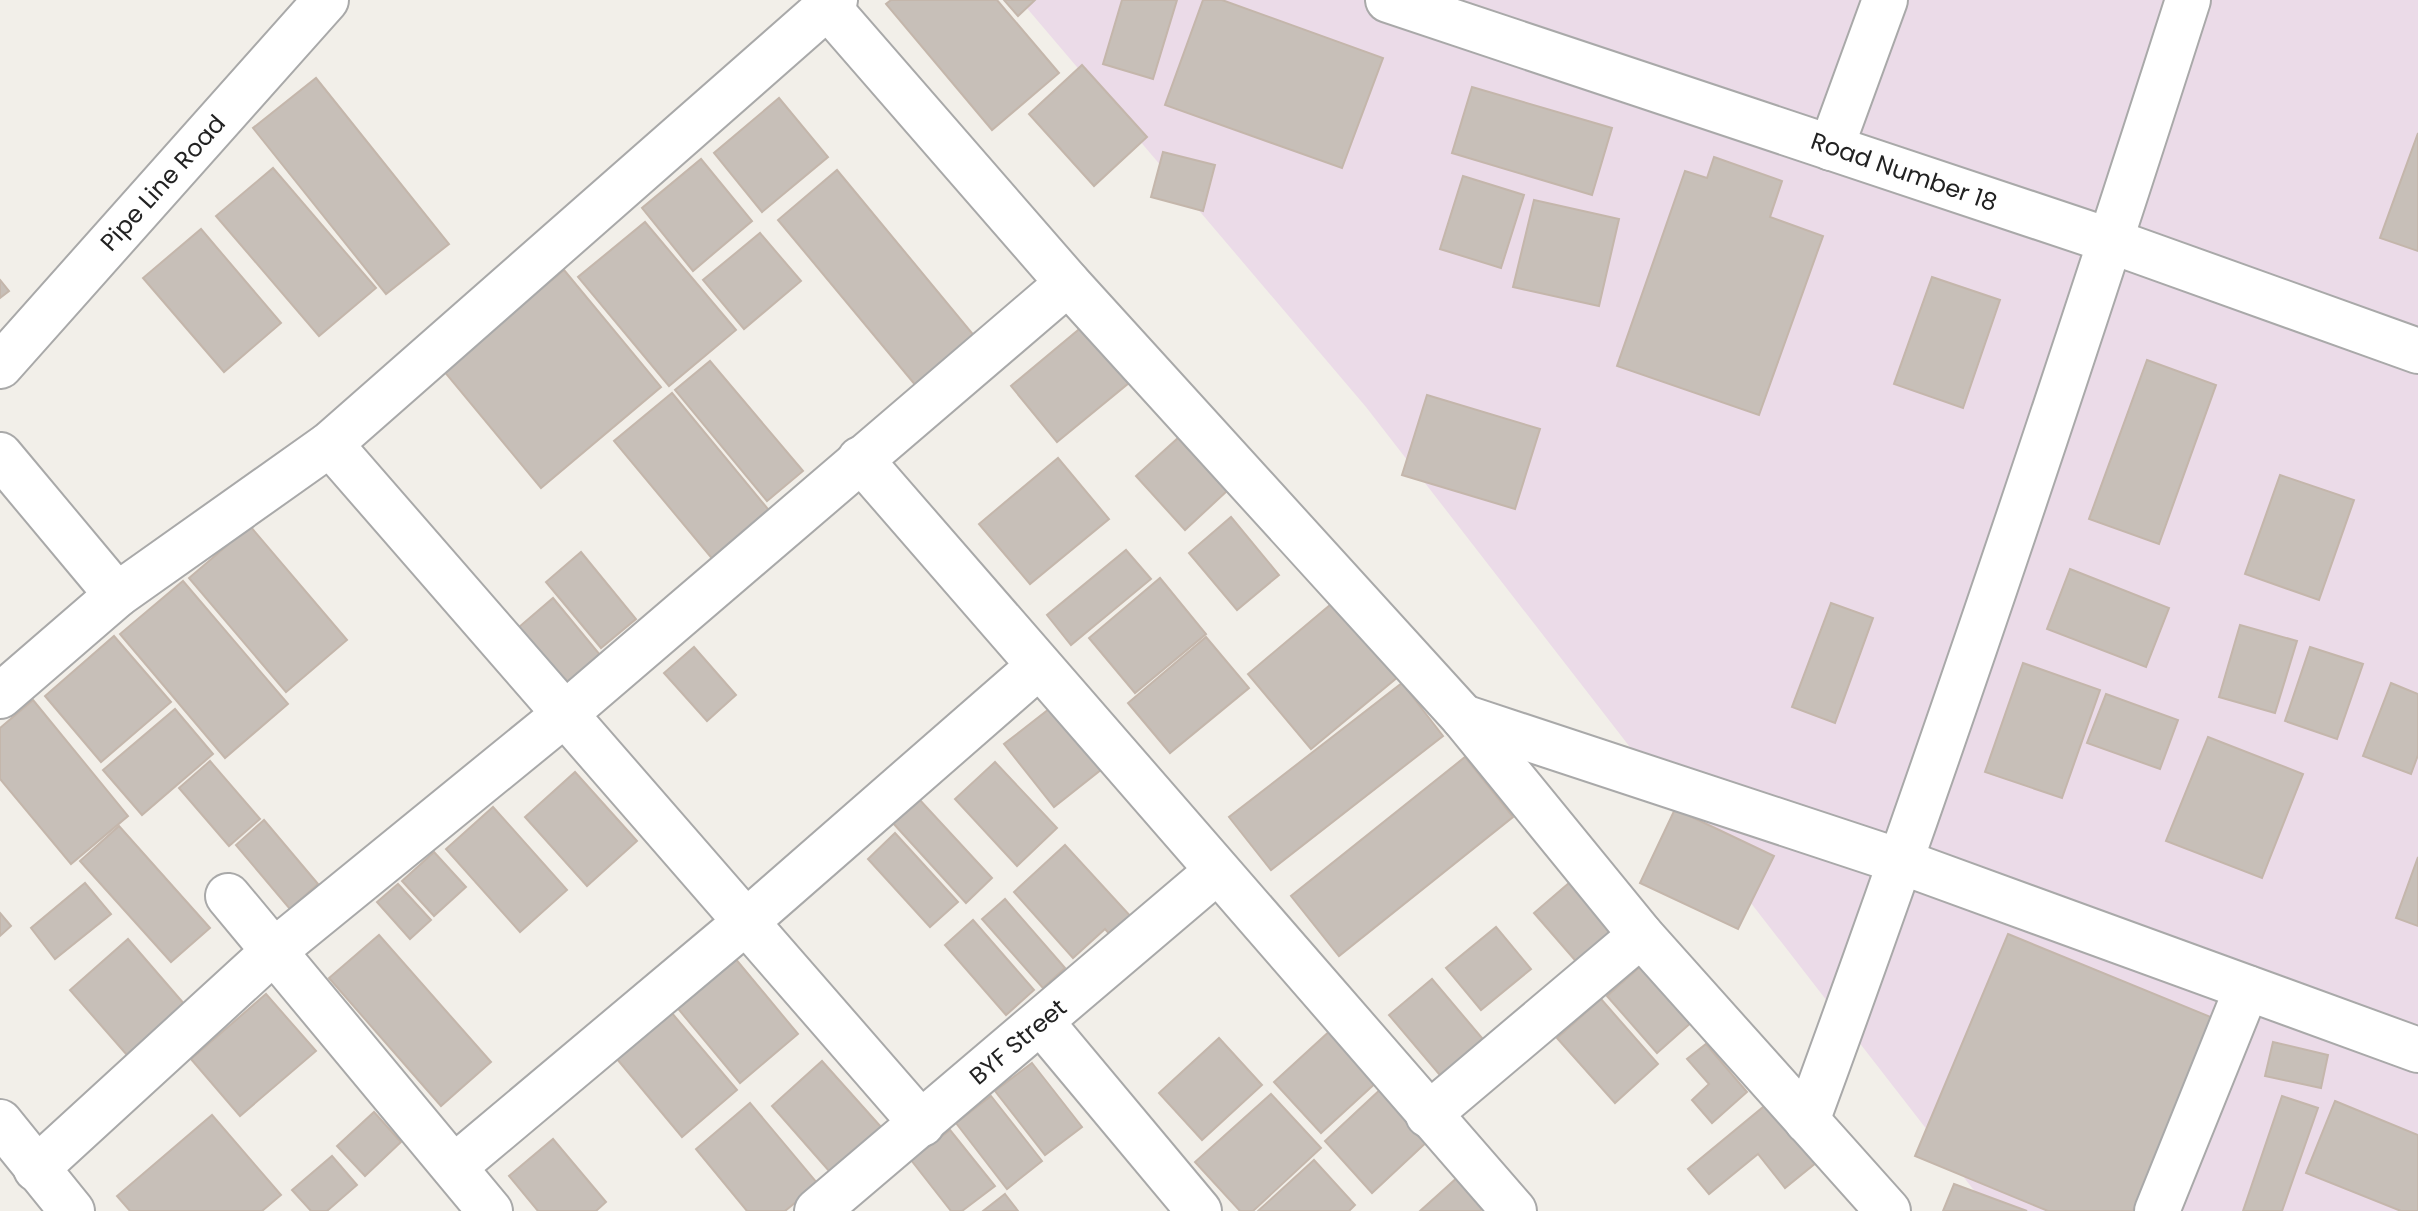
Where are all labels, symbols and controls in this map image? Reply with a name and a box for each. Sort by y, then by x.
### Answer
street label: Pipe Line Road [93,107,233,258]
street label: Road Number 18 [1807,124,2002,219]
street label: BYF Street [962,991,1073,1092]

